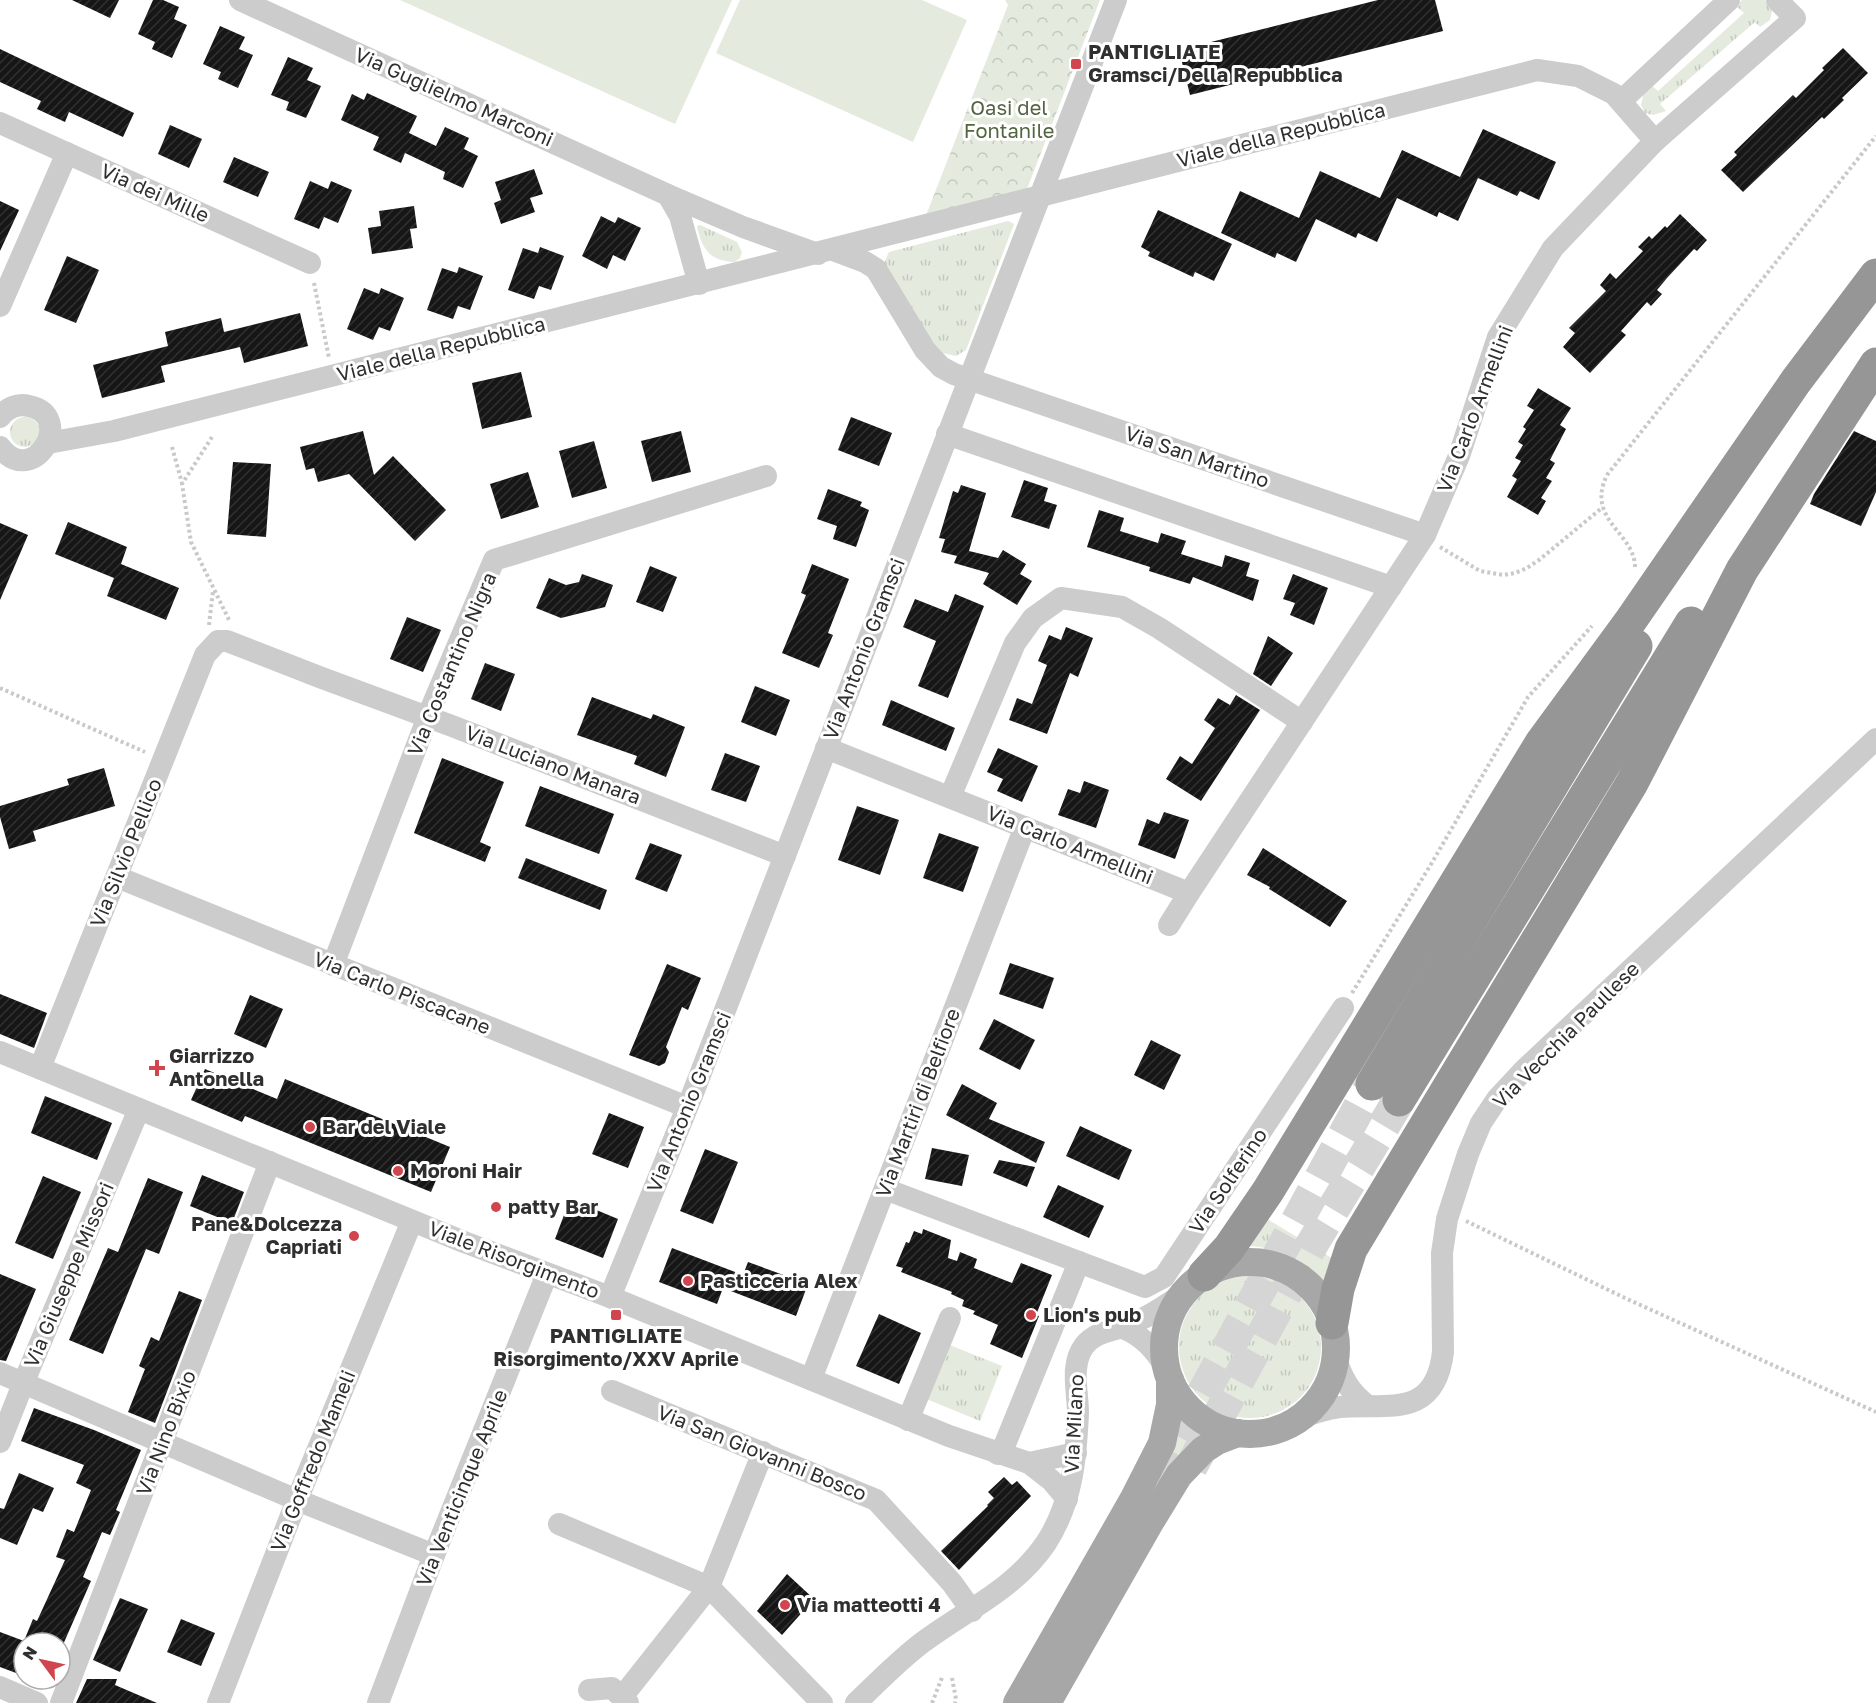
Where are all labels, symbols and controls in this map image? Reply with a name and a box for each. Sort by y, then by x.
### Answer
place label: PANTIGLIATE Gramsci/Della Repubblica [1088,39,1343,86]
street label: Via Guglielmo Marconi [351,41,557,151]
marker: PANTIGLIATE Gramsci/Della Repubblica [1069,57,1083,71]
park label: Oasi del Fontanile [964,95,1054,142]
street label: Viale della Repubblica [1174,97,1387,172]
street label: Via dei Mille [97,158,213,227]
street label: Viale della Repubblica [334,311,547,386]
street label: Via Carlo Armellini [1431,322,1517,496]
street label: Via San Martino [1122,420,1273,492]
street label: Via Antonio Gramsci [817,554,909,743]
street label: Via Costantino Nigra [402,568,501,759]
street label: Via Luciano Manara [462,720,644,809]
street label: Via Silvio Pellico [84,775,166,931]
street label: Via Carlo Armellini [984,800,1157,888]
street label: Via Carlo Piscacane [311,946,494,1038]
street label: Via Vecchia Paullese [1487,956,1644,1113]
street label: Via Martiri di Belfiore [870,1005,964,1201]
street label: Via Antonio Gramsci [641,1008,735,1195]
place label: Giarrizzo Antonella [169,1043,264,1090]
marker: Giarrizzo Antonella [150,1061,164,1075]
place label: Bar del Viale [322,1114,446,1138]
marker: Bar del Viale [303,1120,317,1134]
street label: Via Solferino [1183,1123,1271,1238]
place label: Moroni Hair [410,1158,522,1182]
marker: Moroni Hair [391,1164,405,1178]
street label: Via Giuseppe Missori [18,1178,118,1371]
place label: patty Bar [508,1194,599,1218]
marker: patty Bar [489,1200,503,1214]
place label: Pane&Dolcezza Capriati [191,1211,342,1258]
street label: Viale Risorgimento [426,1215,603,1303]
marker: Pane&Dolcezza Capriati [347,1229,361,1243]
place label: Pasticceria Alex [700,1268,858,1292]
marker: Pasticceria Alex [681,1274,695,1288]
place label: Lion's pub [1043,1302,1141,1326]
marker: PANTIGLIATE Risorgimento/XXV Aprile [609,1308,623,1322]
marker: Lion's pub [1024,1308,1038,1322]
place label: PANTIGLIATE Risorgimento/XXV Aprile [493,1323,739,1370]
street label: Via Goffredo Mameli [265,1366,360,1555]
street label: Via Nino Bixio [130,1367,200,1499]
street label: Via Milano [1058,1374,1088,1474]
street label: Via Venticinque Aprile [411,1386,512,1590]
street label: Via San Giovanni Bosco [654,1399,870,1505]
place label: Via matteotti 4 [797,1592,941,1616]
marker: Via matteotti 4 [778,1598,792,1612]
north arrow [12,1631,72,1691]
text: N [18,1642,41,1663]

